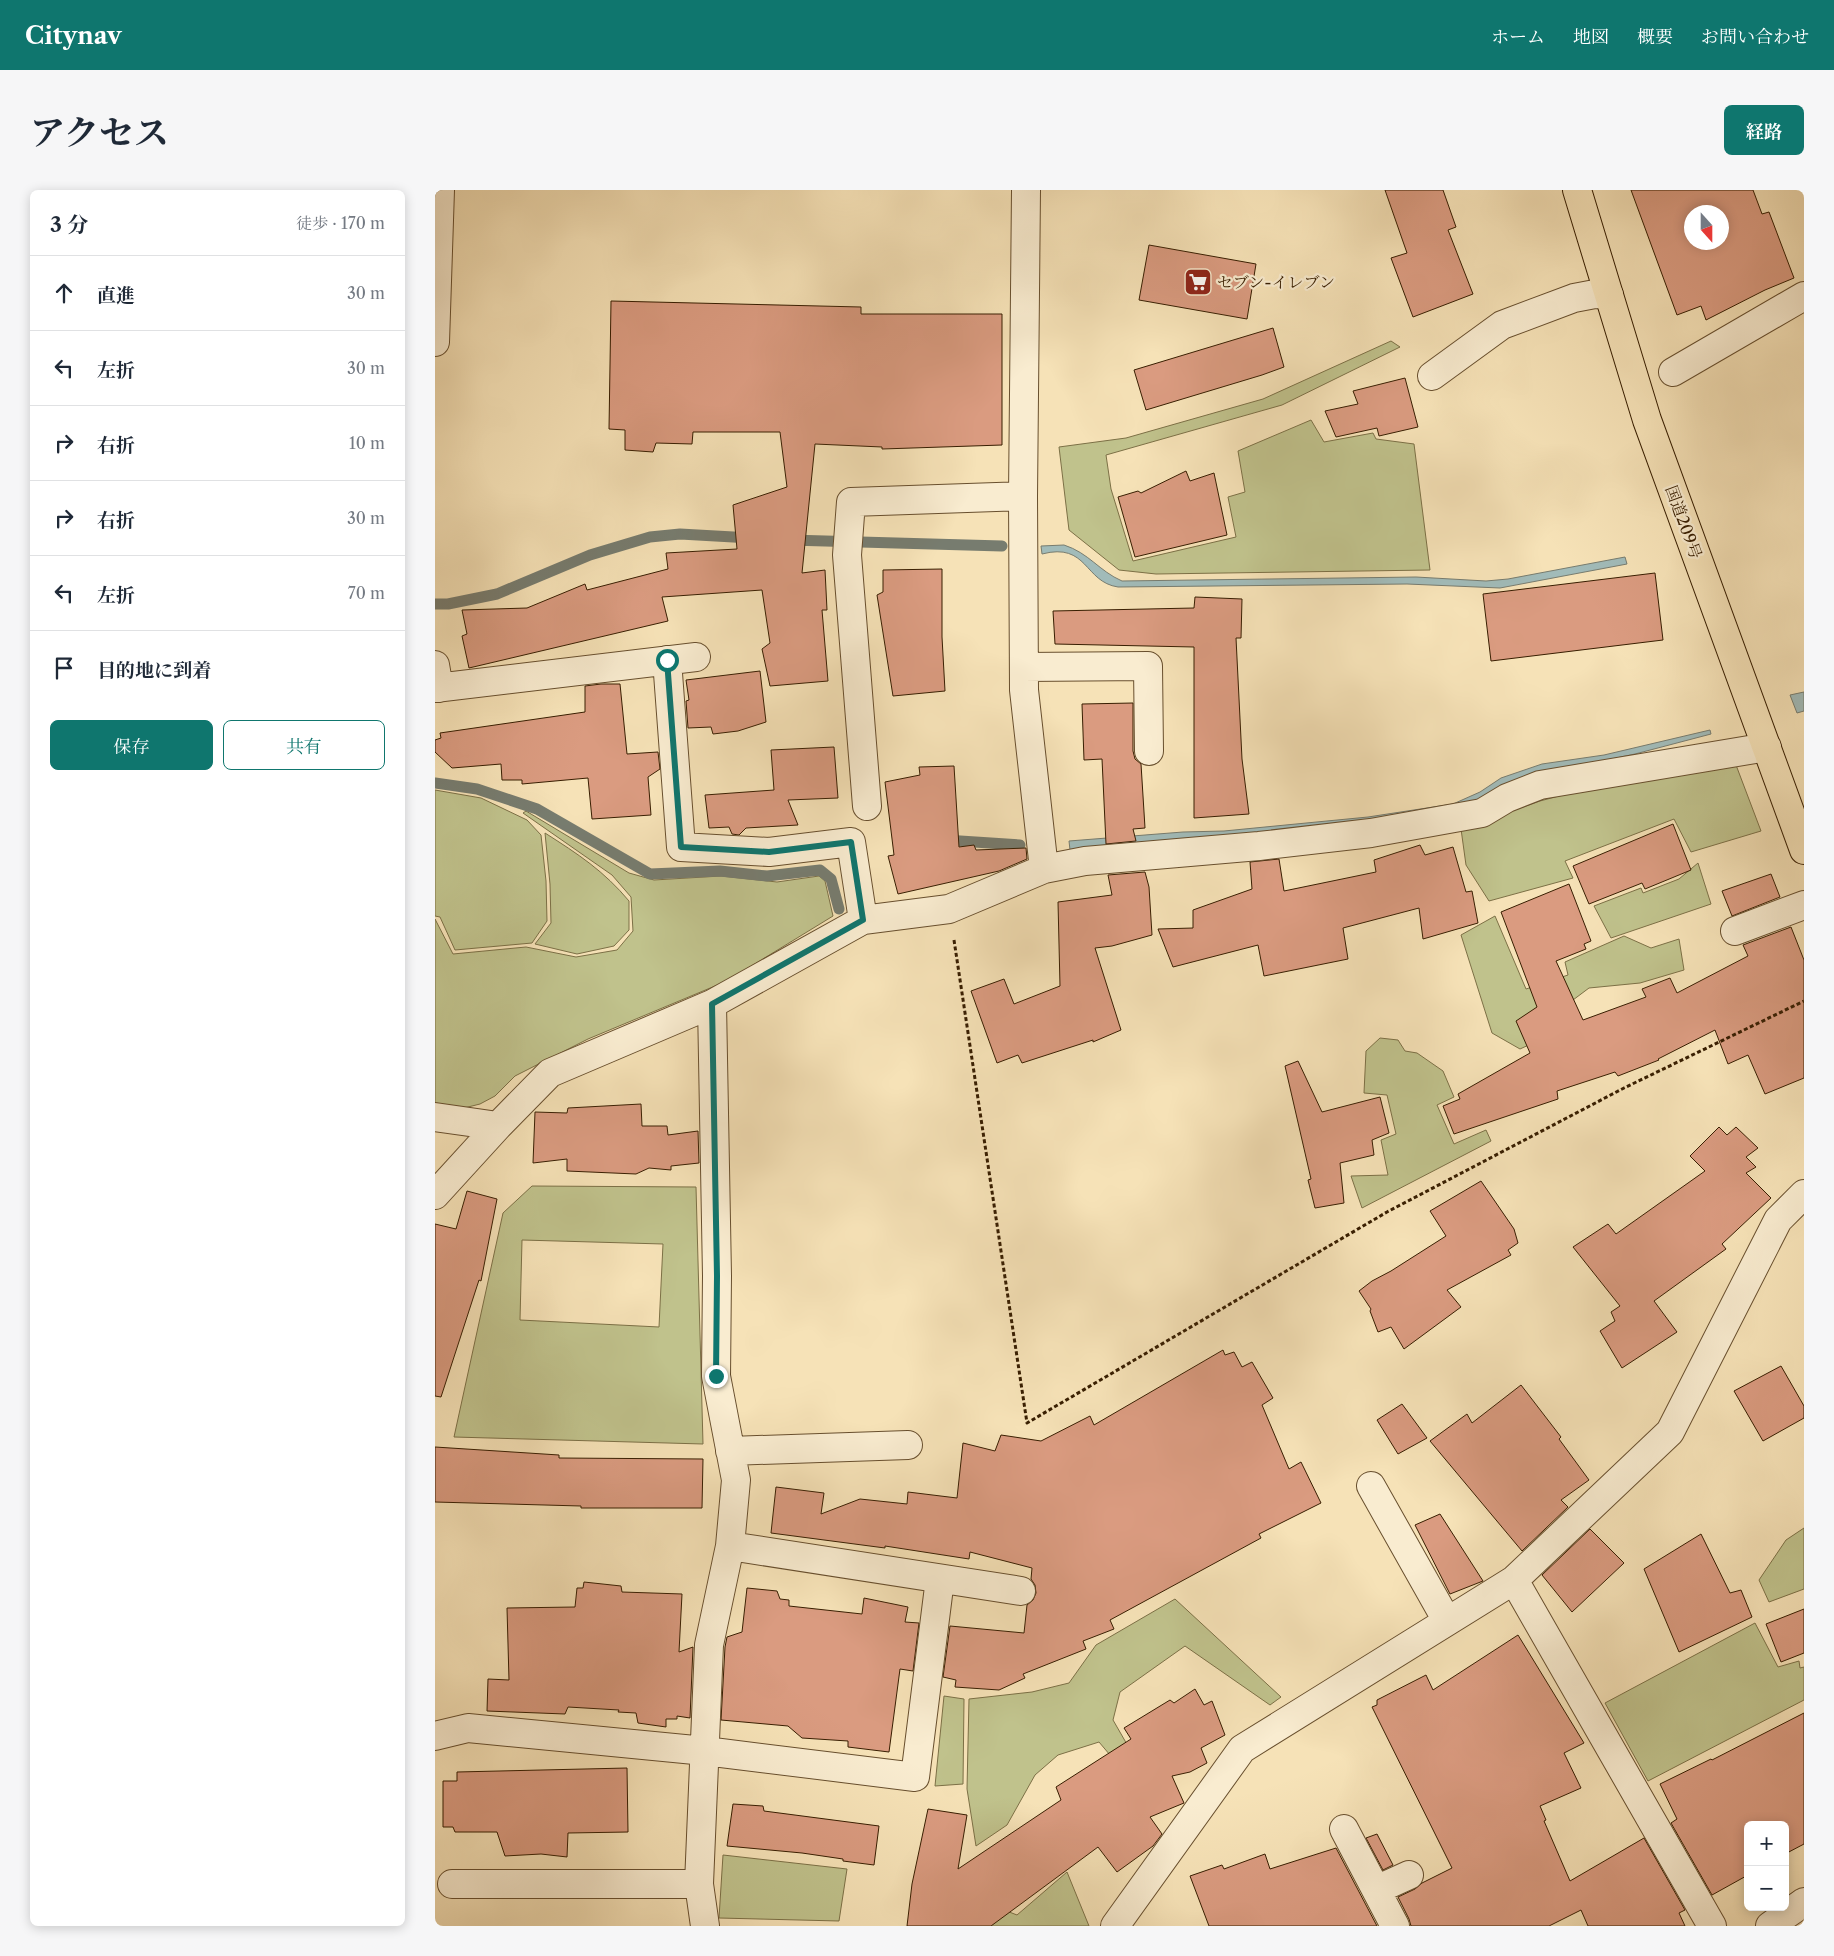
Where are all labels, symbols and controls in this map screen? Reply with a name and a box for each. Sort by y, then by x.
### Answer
text: Citynav [25,21,122,50]
text: ホーム [1491,26,1545,48]
text: 地図 [1573,26,1609,48]
text: 概要 [1637,26,1673,48]
text: お問い合わせ [1701,26,1809,48]
button: 経路 [1724,105,1804,155]
text: アクセス [30,111,169,154]
north arrow [1684,205,1729,250]
text: 3 分 [50,212,88,237]
text: 徒歩 · 170 m [296,213,385,233]
supermarket icon: セブン-イレブン [1183,267,1213,297]
place label: セブン-イレブン [1217,272,1335,292]
icon: ahead [50,279,78,307]
text: 30 m [347,283,385,303]
text: 直進 [97,284,135,307]
icon: left [50,354,78,382]
text: 30 m [347,358,385,378]
text: 左折 [97,359,135,382]
icon: right [50,429,78,457]
text: 10 m [349,433,385,453]
text: 右折 [97,434,135,457]
street label: 国道209号 [1661,483,1707,561]
icon: right [50,504,78,532]
text: 30 m [347,508,385,528]
text: 右折 [97,509,135,532]
icon: left [50,579,78,607]
text: 70 m [348,583,385,603]
text: 左折 [97,584,135,607]
route start [656,649,679,672]
icon: arrive [50,654,78,682]
text: 目的地に到着 [97,659,211,682]
button: 保存 [50,720,213,770]
button: 共有 [223,720,385,770]
route end [705,1365,728,1388]
map controls [1744,1821,1789,1911]
button: + [1744,1821,1789,1866]
button: − [1744,1866,1789,1911]

